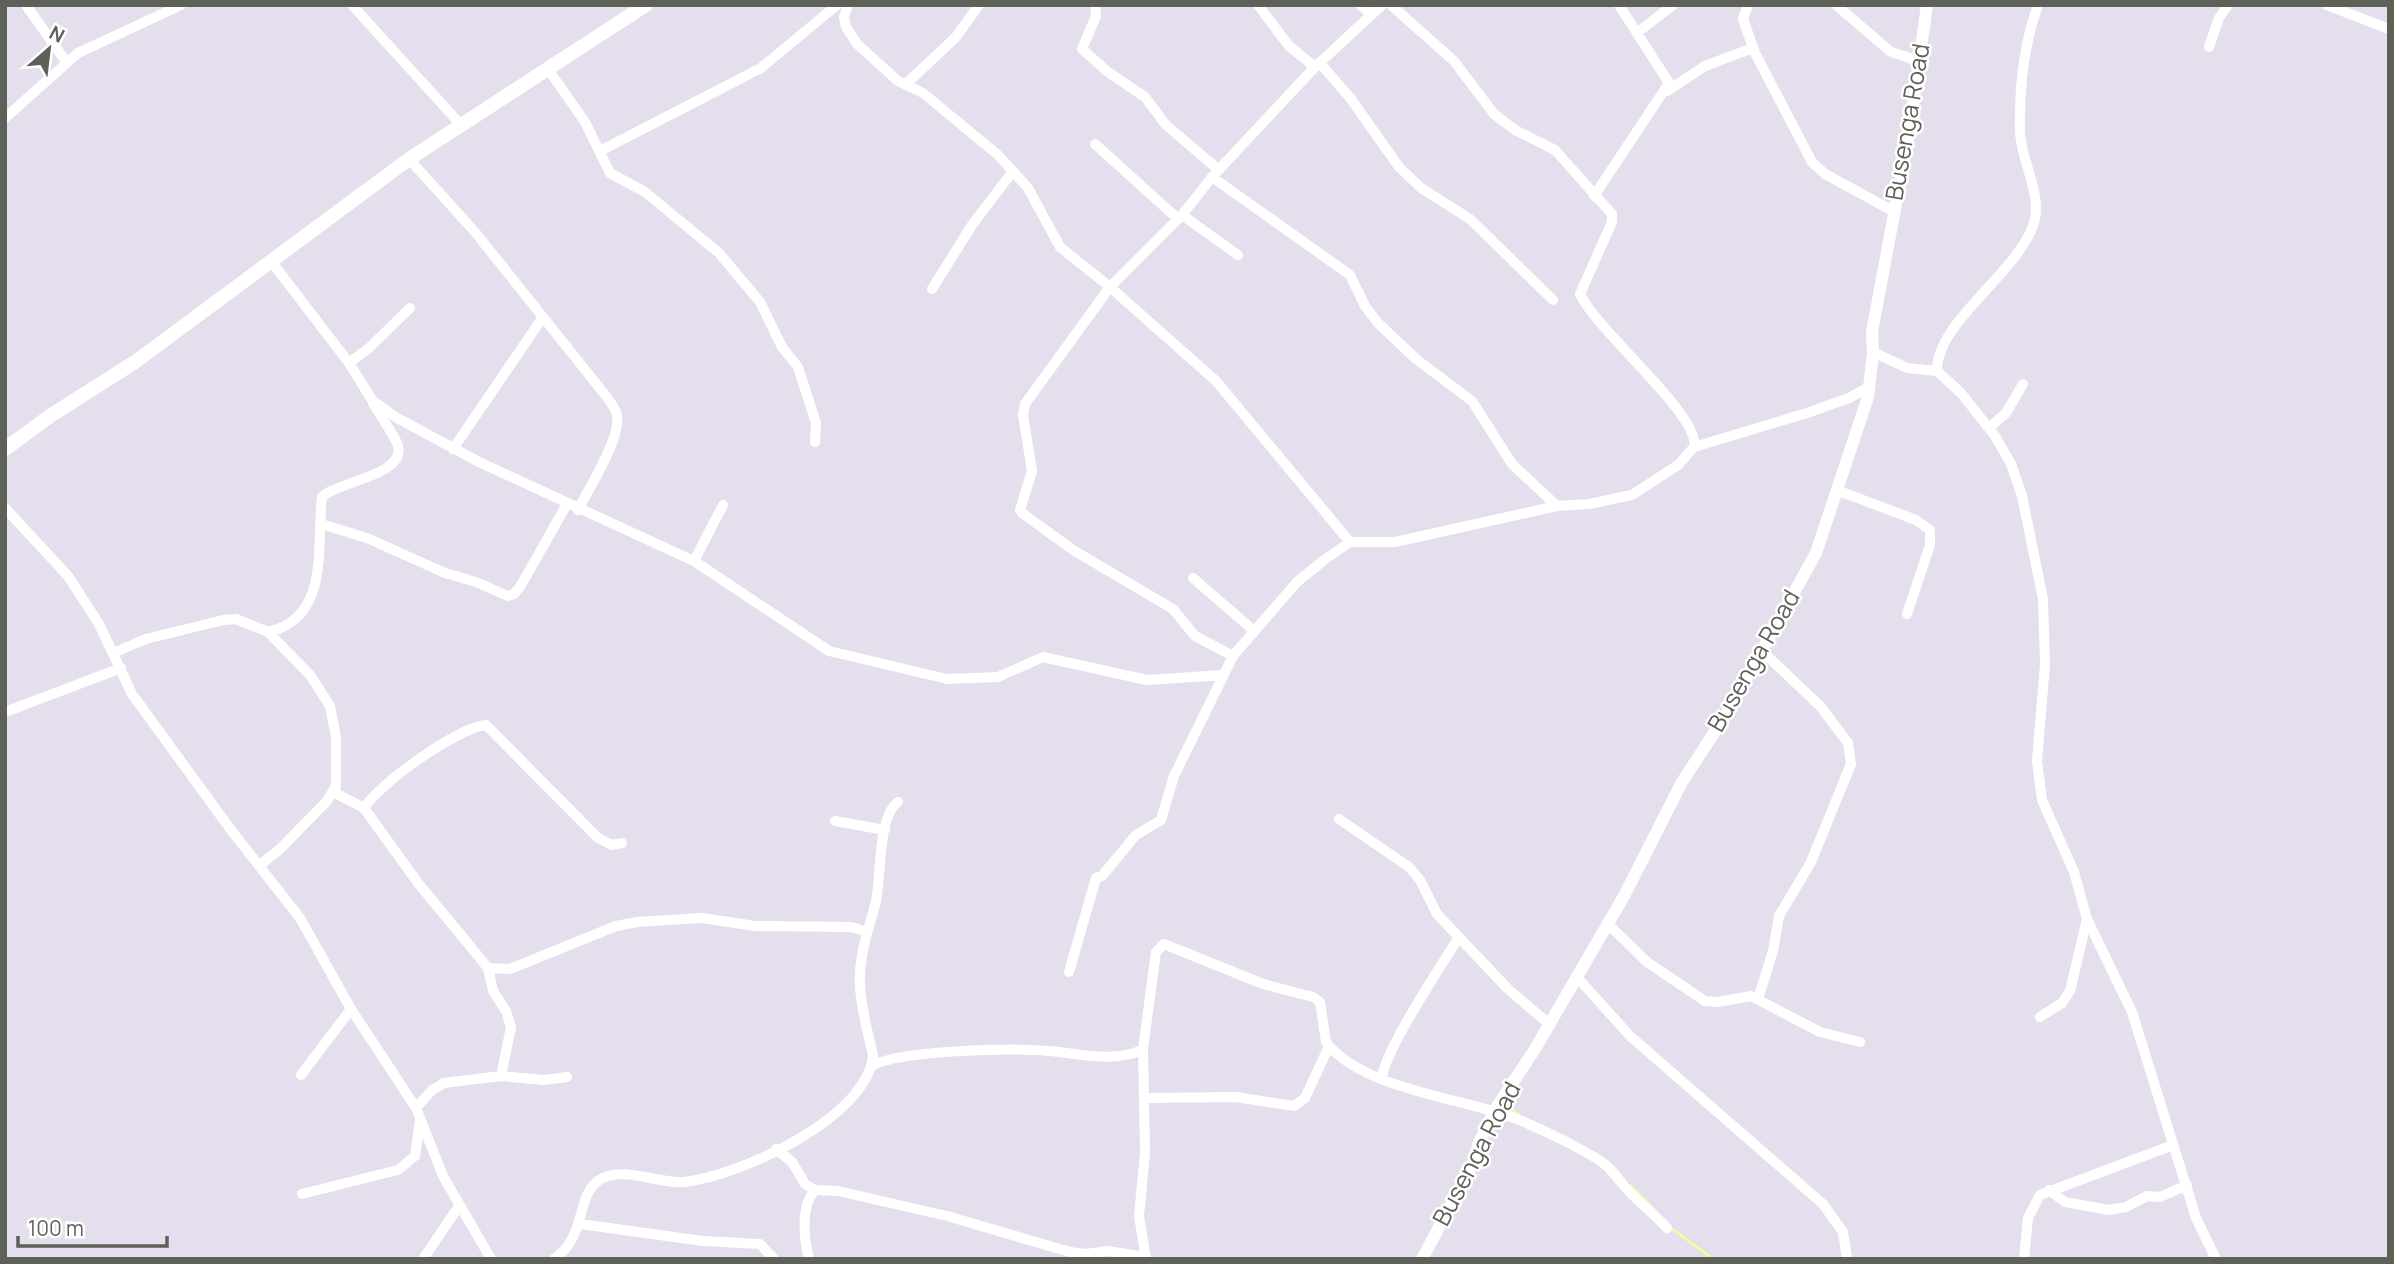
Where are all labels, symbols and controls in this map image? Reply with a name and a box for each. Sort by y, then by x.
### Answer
north arrow [14,14,84,84]
text: N [45,19,69,49]
street label: Busenga Road [1876,41,1937,203]
street label: Busenga Road [1699,583,1807,737]
street label: Busenga Road [1424,1075,1528,1231]
scale bar [18,1204,166,1248]
text: 100 m [28,1214,84,1242]

